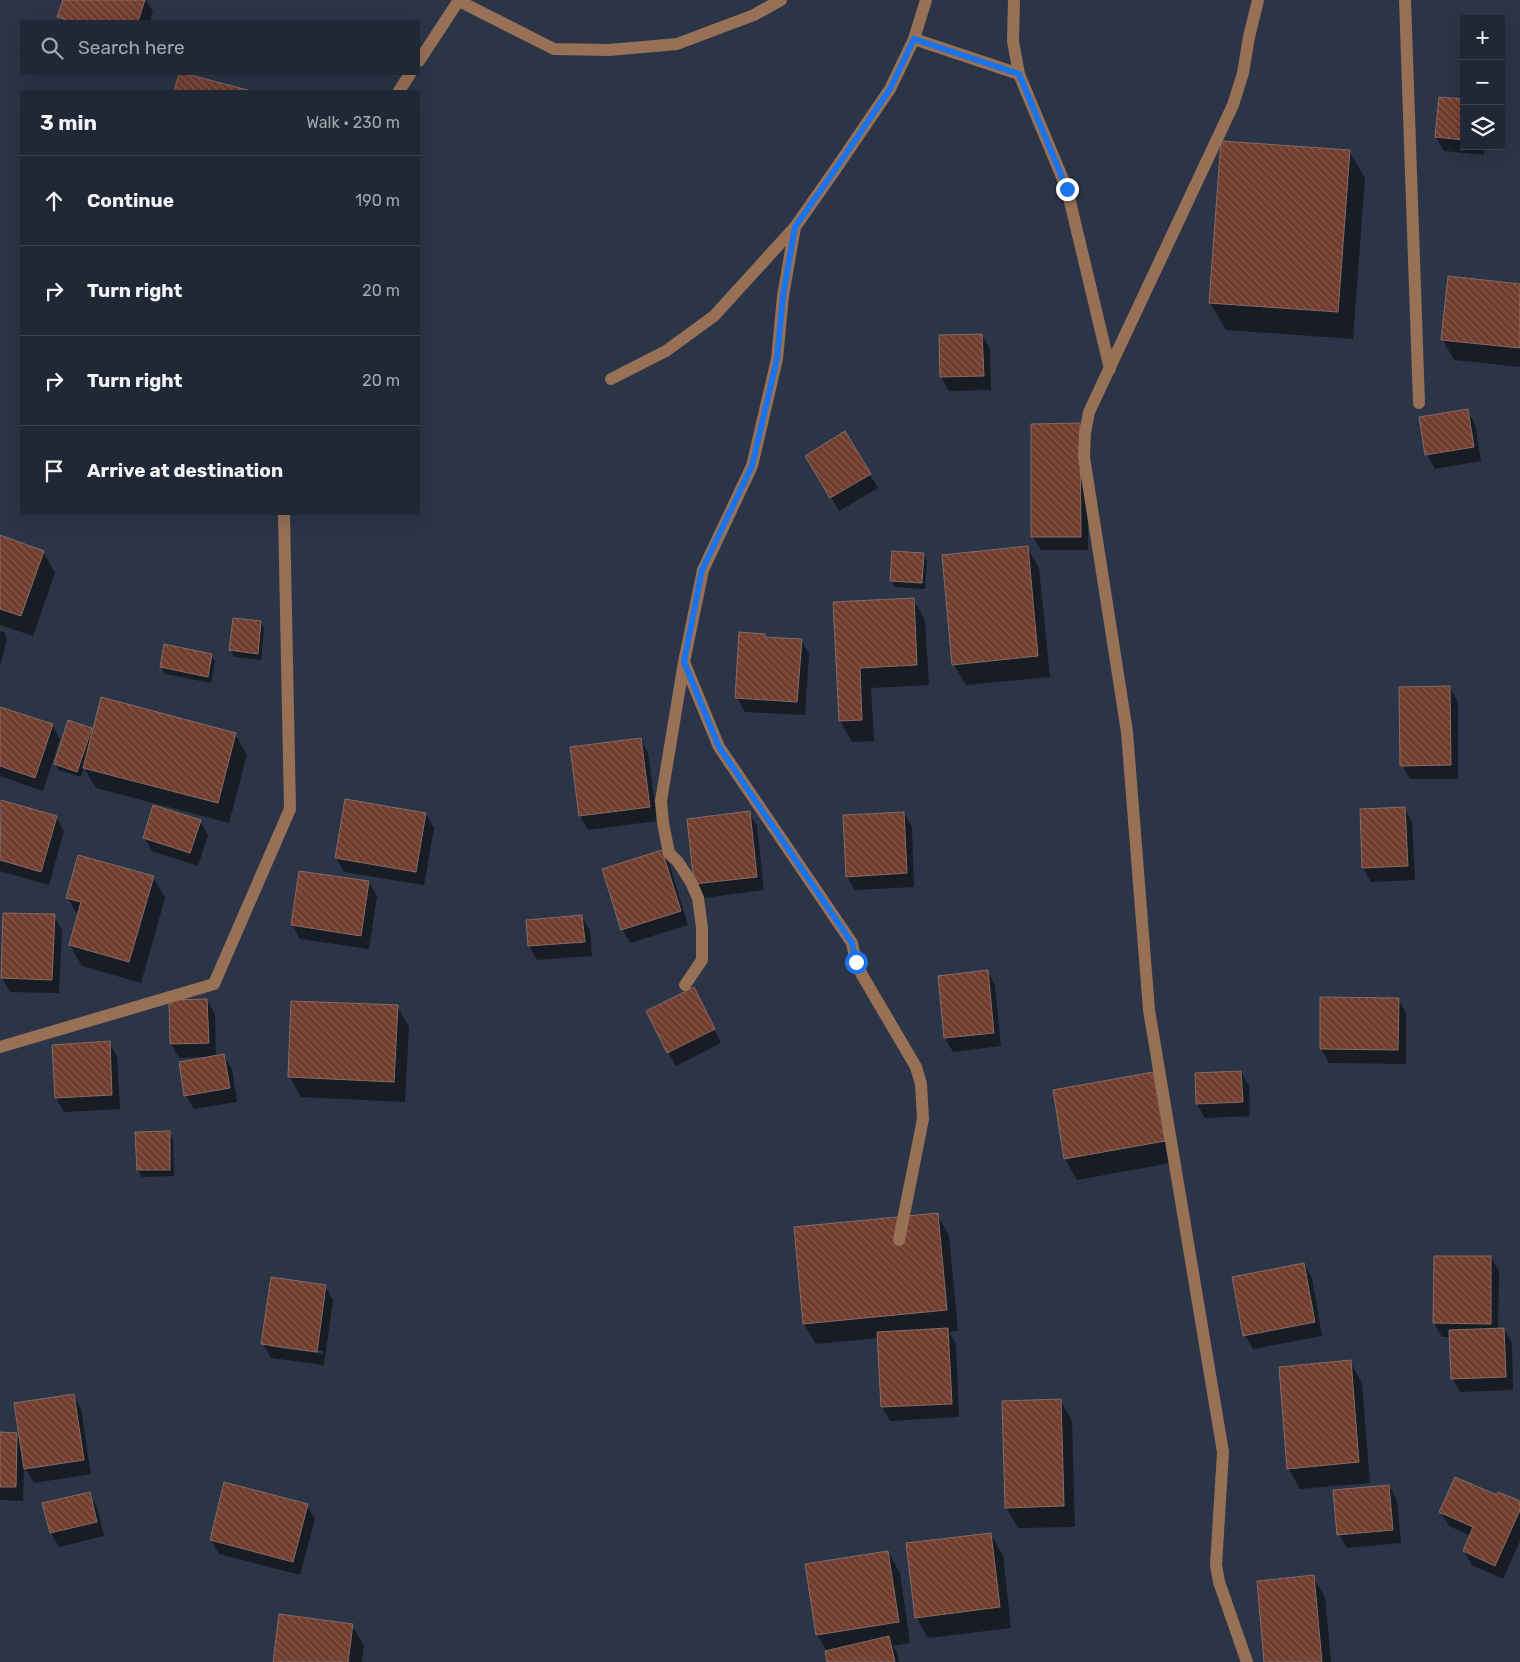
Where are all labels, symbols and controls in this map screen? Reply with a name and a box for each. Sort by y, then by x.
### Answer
map controls [1460,15,1505,150]
button: + [1460,15,1505,60]
search box [20,20,420,75]
icon: search [38,34,66,62]
text: Search here [78,36,185,59]
button: − [1460,60,1505,105]
button: layers [1460,105,1505,150]
text: 3 min [40,110,97,135]
text: Walk · 230 m [306,113,400,132]
route end [1056,178,1079,201]
icon: ahead [40,187,68,215]
text: Continue [87,189,174,212]
text: 190 m [355,191,400,210]
icon: right [40,277,68,305]
text: Turn right [87,279,182,302]
text: 20 m [362,281,400,300]
icon: right [40,367,68,395]
text: Turn right [87,369,182,392]
text: 20 m [362,371,400,390]
icon: arrive [40,457,68,485]
text: Arrive at destination [87,459,283,482]
route start [845,951,868,974]

